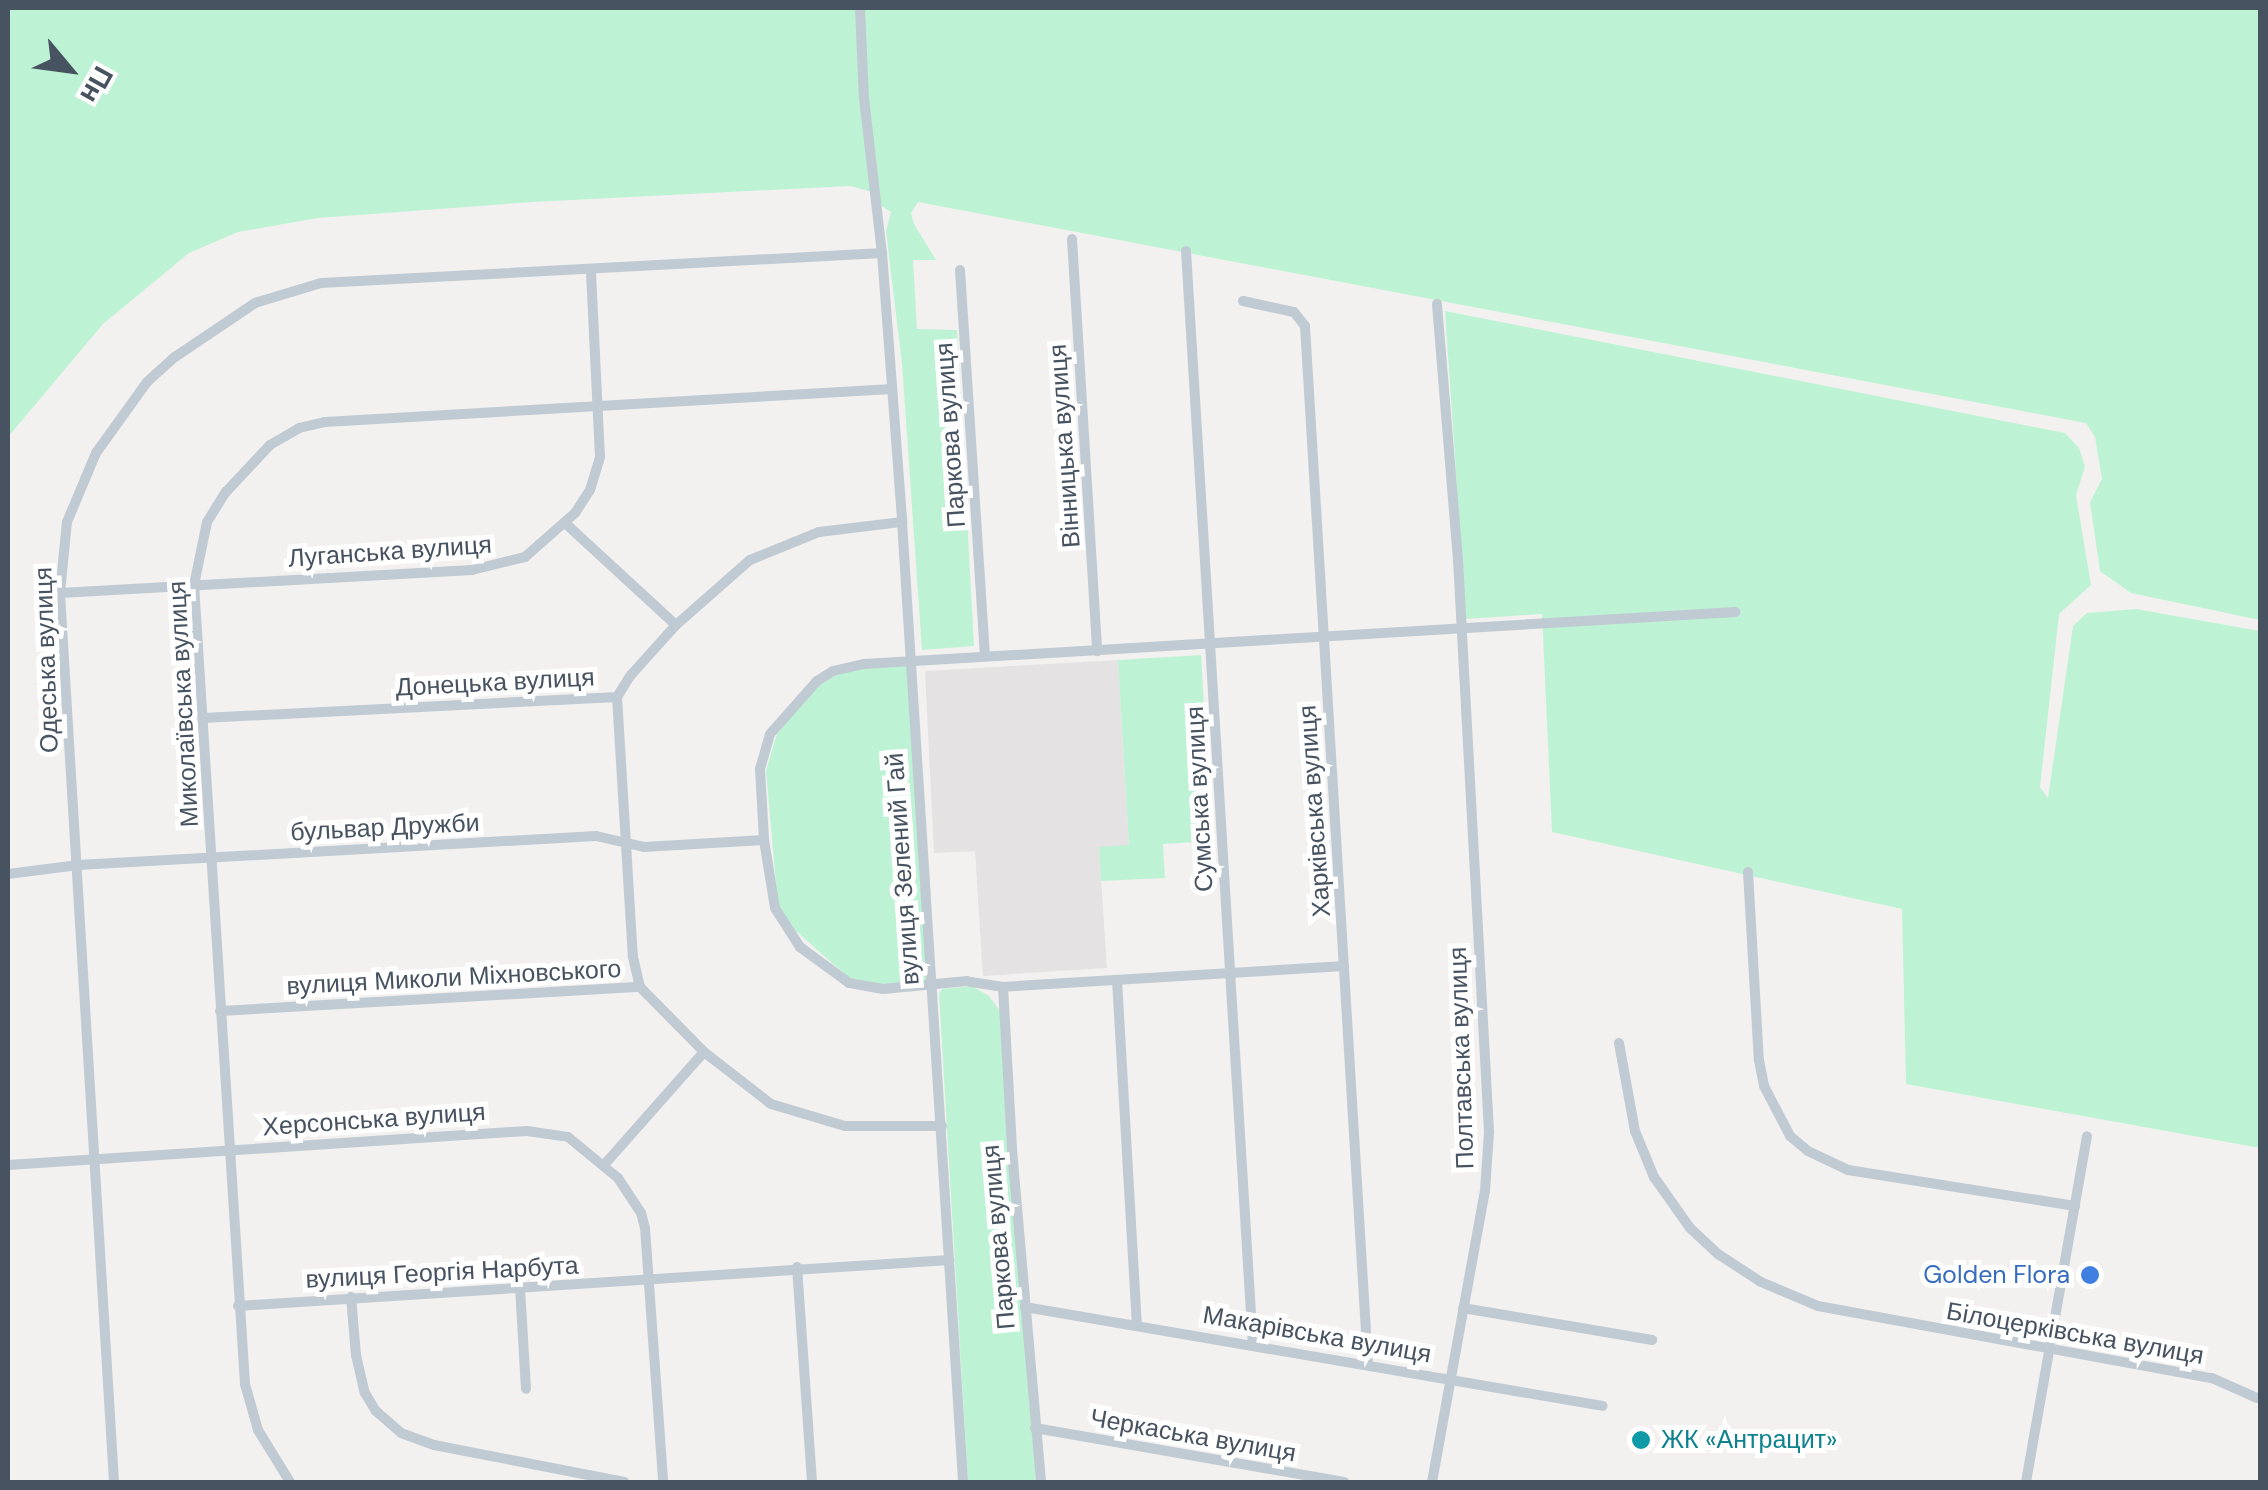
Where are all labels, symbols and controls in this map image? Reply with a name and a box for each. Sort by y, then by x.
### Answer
north arrow [20,20,120,120]
text: Пн [72,60,122,110]
street label: Паркова вулиця [930,341,972,529]
street label: Вінницька вулиця [1043,343,1087,549]
street label: Луганська вулиця [287,530,493,574]
street label: Одеська вулиця [29,567,65,753]
street label: Миколаївська вулиця [163,580,205,828]
street label: Донецька вулиця [395,663,595,703]
street label: Харківська вулиця [1293,704,1337,918]
street label: Сумська вулиця [1180,705,1220,893]
street label: вулиця Зелений Гай [880,752,926,986]
street label: бульвар Дружби [290,808,480,848]
street label: Полтавська вулиця [1443,946,1481,1170]
street label: вулиця Миколи Міхновського [286,954,622,1002]
street label: Херсонська вулиця [261,1097,487,1143]
street label: Паркова вулиця [976,1143,1022,1331]
street label: вулиця Георгія Нарбута [305,1251,579,1295]
place label: Golden Flora [1923,1260,2070,1290]
marker: Golden Flora [2079,1264,2101,1286]
street label: Білоцерківська вулиця [1944,1297,2206,1371]
street label: Макарівська вулиця [1200,1300,1434,1370]
street label: Черкаська вулиця [1088,1403,1298,1469]
place label: ЖК «Антрацит» [1661,1425,1837,1455]
marker: ЖК «Антрацит» [1630,1429,1652,1451]

